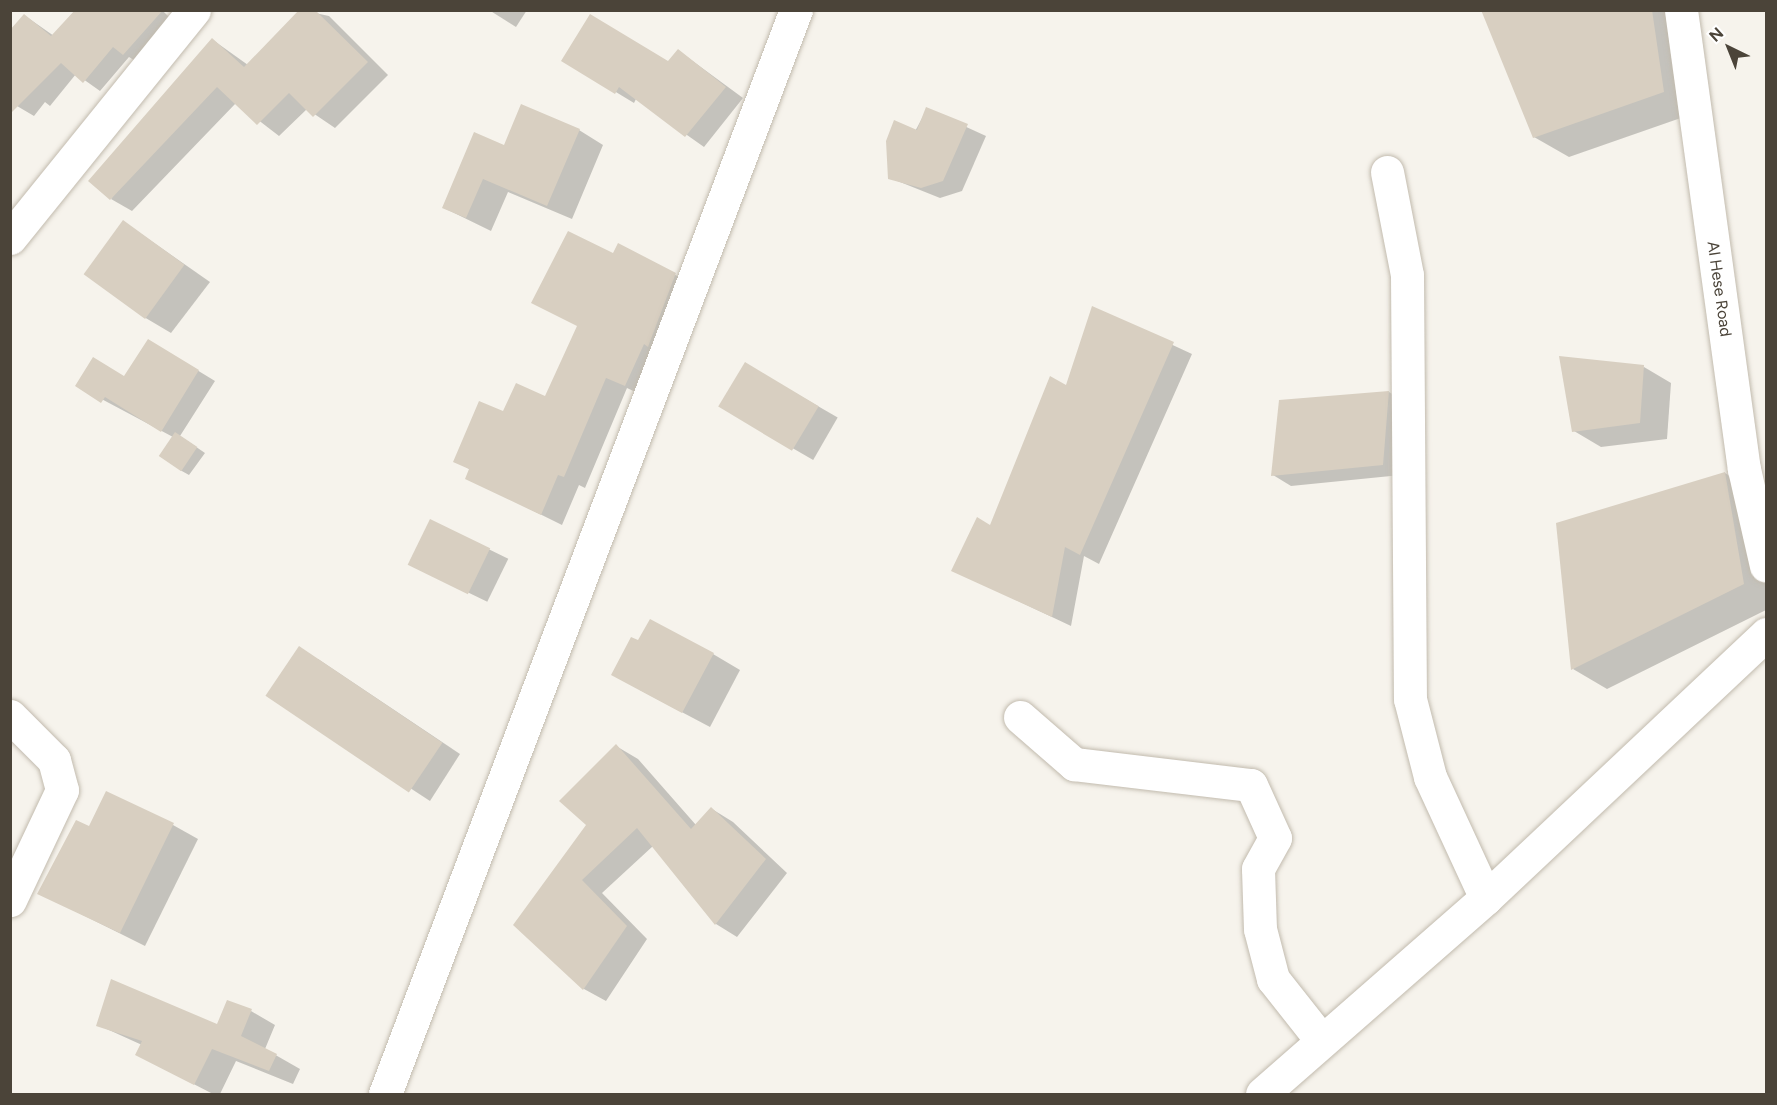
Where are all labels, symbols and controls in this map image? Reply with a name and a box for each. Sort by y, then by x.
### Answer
north arrow [1699,18,1759,78]
text: N [1705,23,1727,46]
street label: Al Hese Road [1703,240,1735,338]

